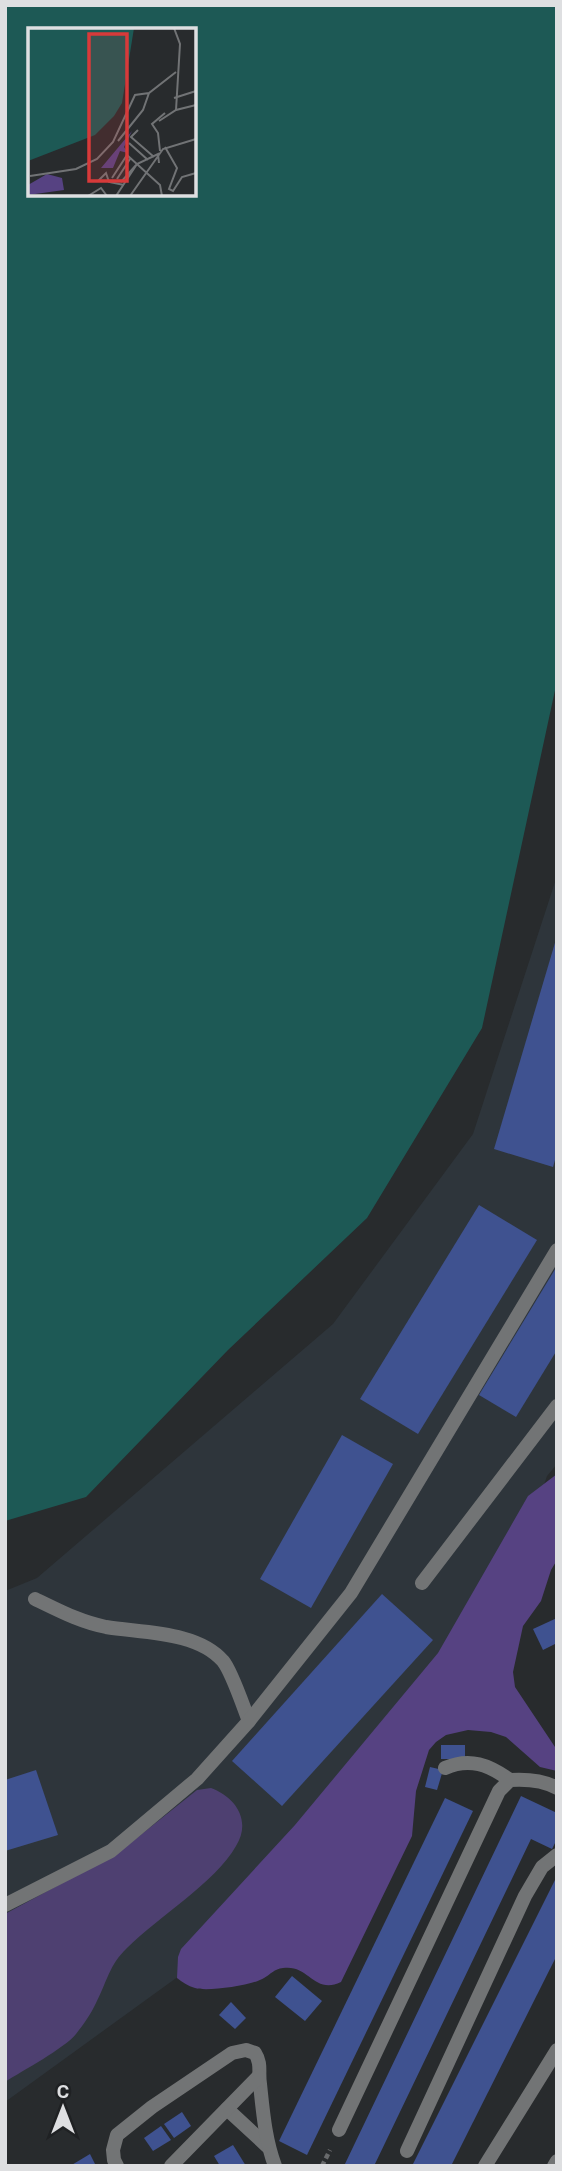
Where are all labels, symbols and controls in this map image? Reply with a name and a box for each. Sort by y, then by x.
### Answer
inset map [28,28,196,196]
north arrow [28,2073,98,2143]
text: С [57,2080,69,2103]

